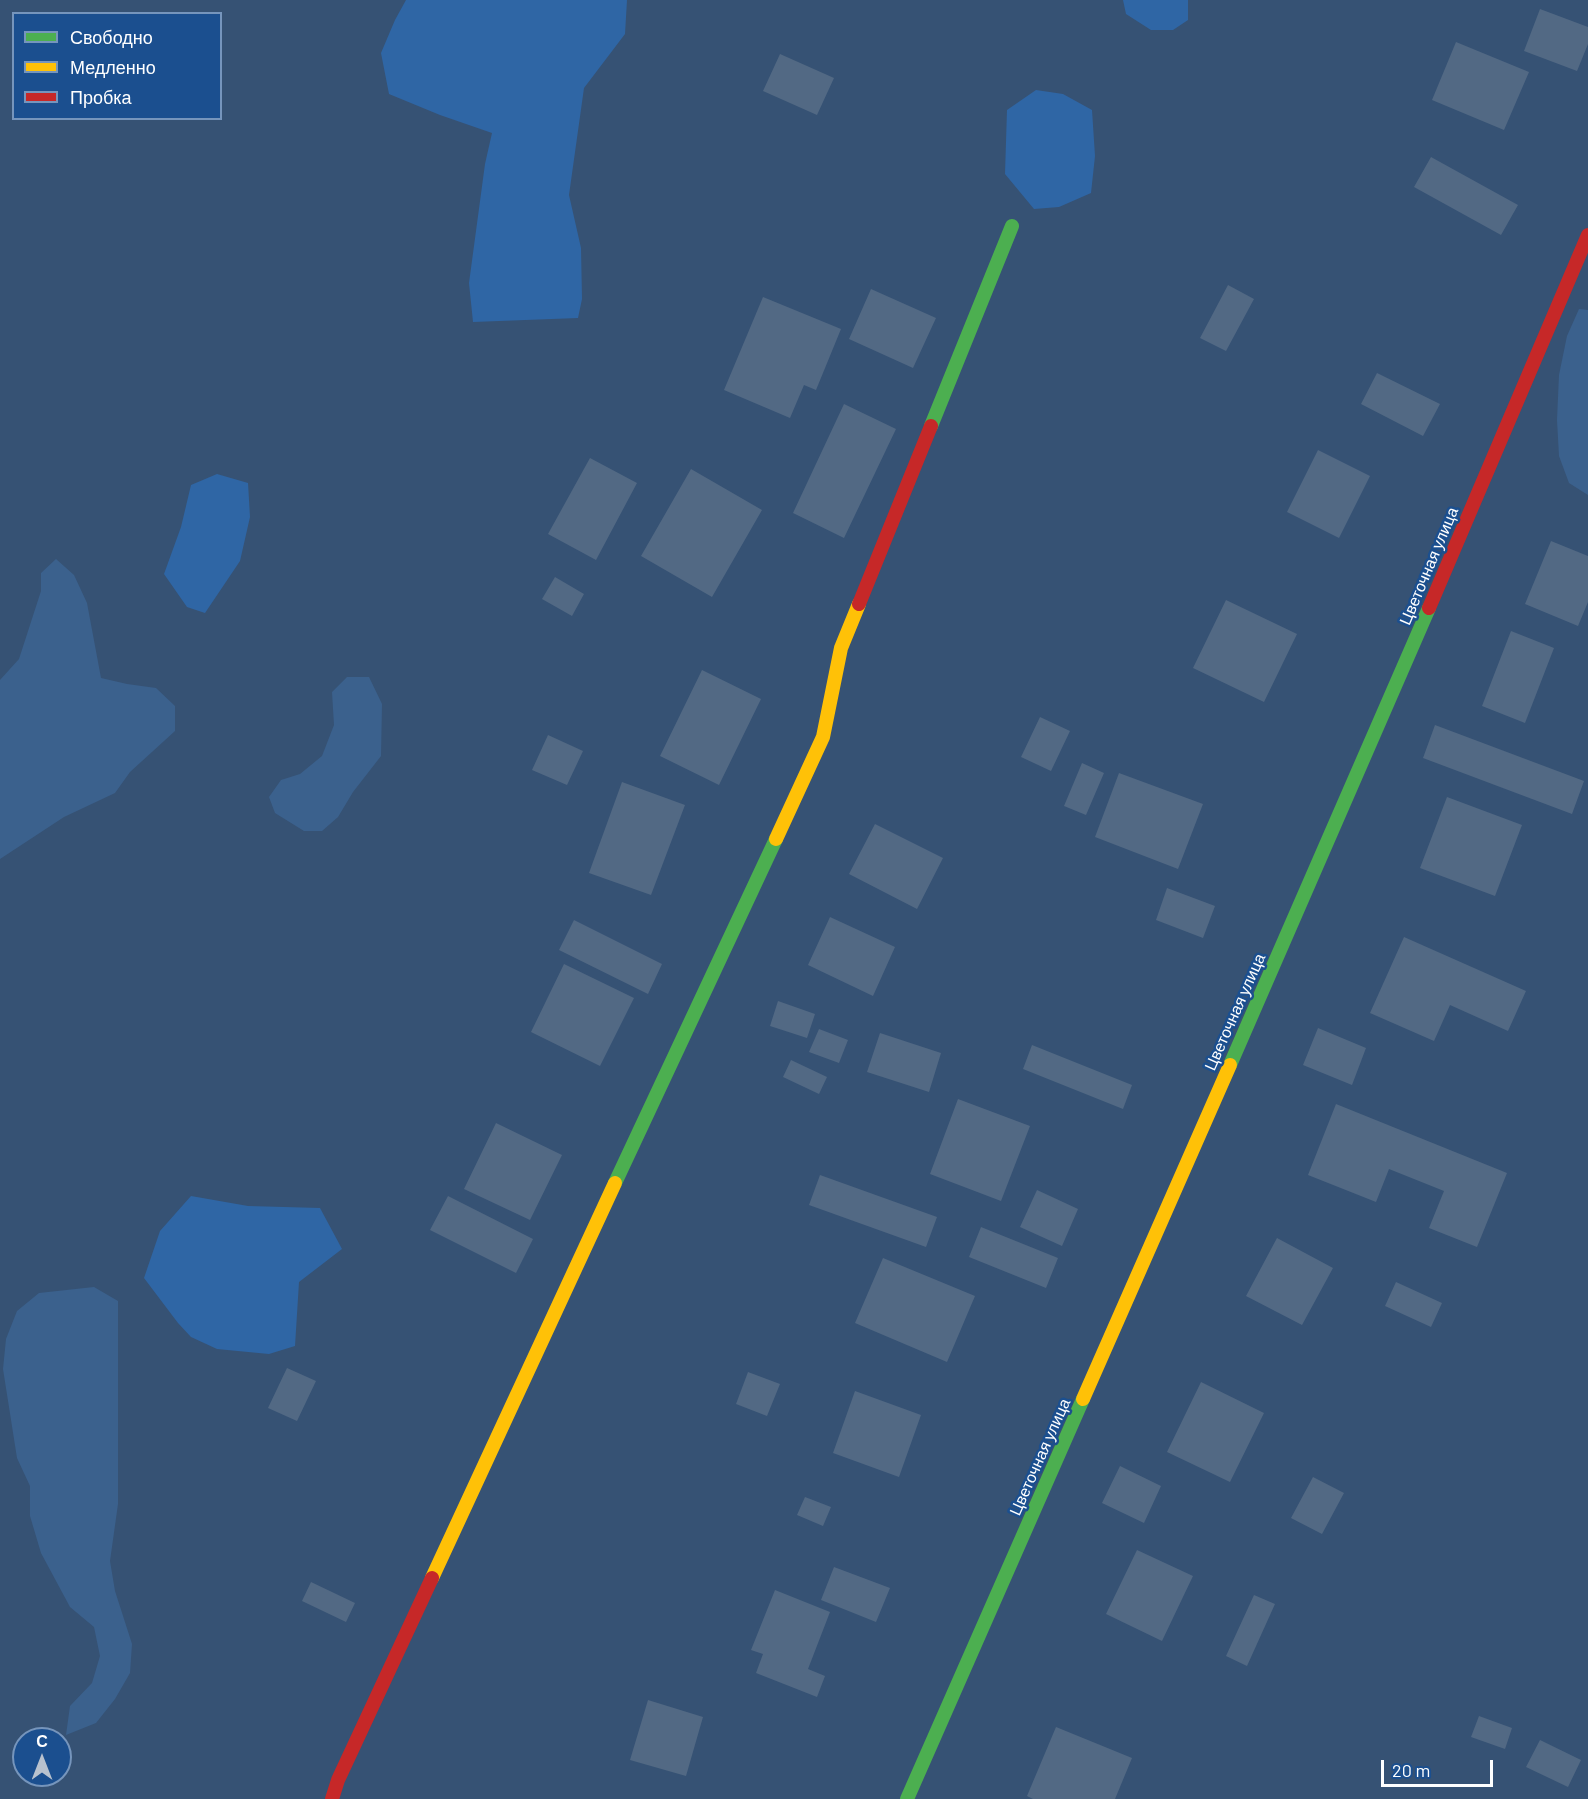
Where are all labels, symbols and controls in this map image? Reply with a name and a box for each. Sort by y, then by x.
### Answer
legend [12,12,222,120]
text: Свободно [70,26,153,48]
text: Медленно [70,56,156,78]
text: Пробка [70,86,132,108]
street label: Цветочная улица [1396,504,1462,628]
street label: Цветочная улица [1201,950,1269,1074]
street label: Цветочная улица [1006,1395,1074,1519]
north arrow [12,1727,72,1787]
text: С [36,1731,48,1750]
scale bar [1384,1748,1496,1786]
text: 20 m [1392,1759,1430,1781]

